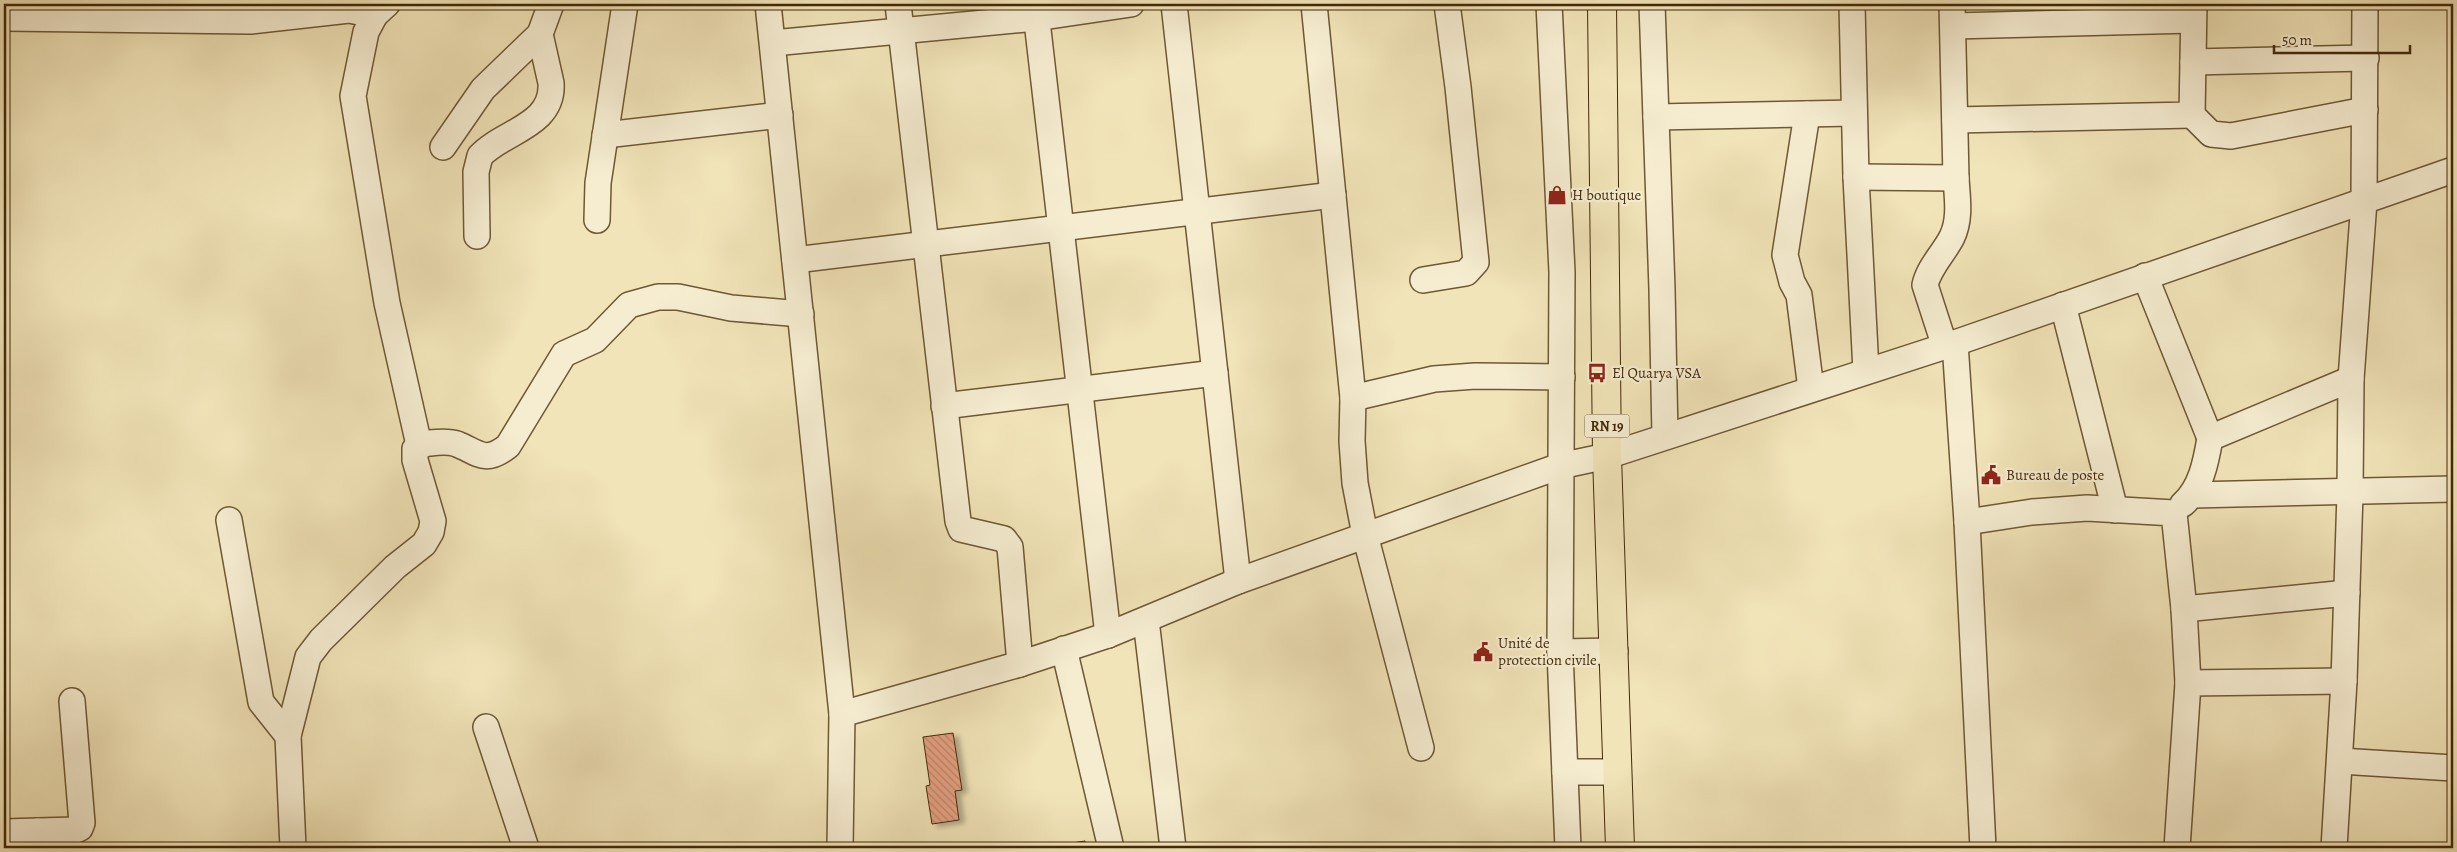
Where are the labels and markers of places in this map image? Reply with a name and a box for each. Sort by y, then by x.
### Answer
shop icon: H boutique [1546,184,1568,206]
place label: H boutique [1572,185,1642,205]
bus stop icon: El Quarya VSA [1586,362,1608,384]
place label: El Quarya VSA [1612,363,1701,383]
public building icon: Bureau de poste [1980,464,2002,486]
place label: Bureau de poste [2006,465,2105,485]
place label: Unité de protection civile [1498,633,1597,670]
public building icon: Unité de protection civile [1472,641,1494,663]

